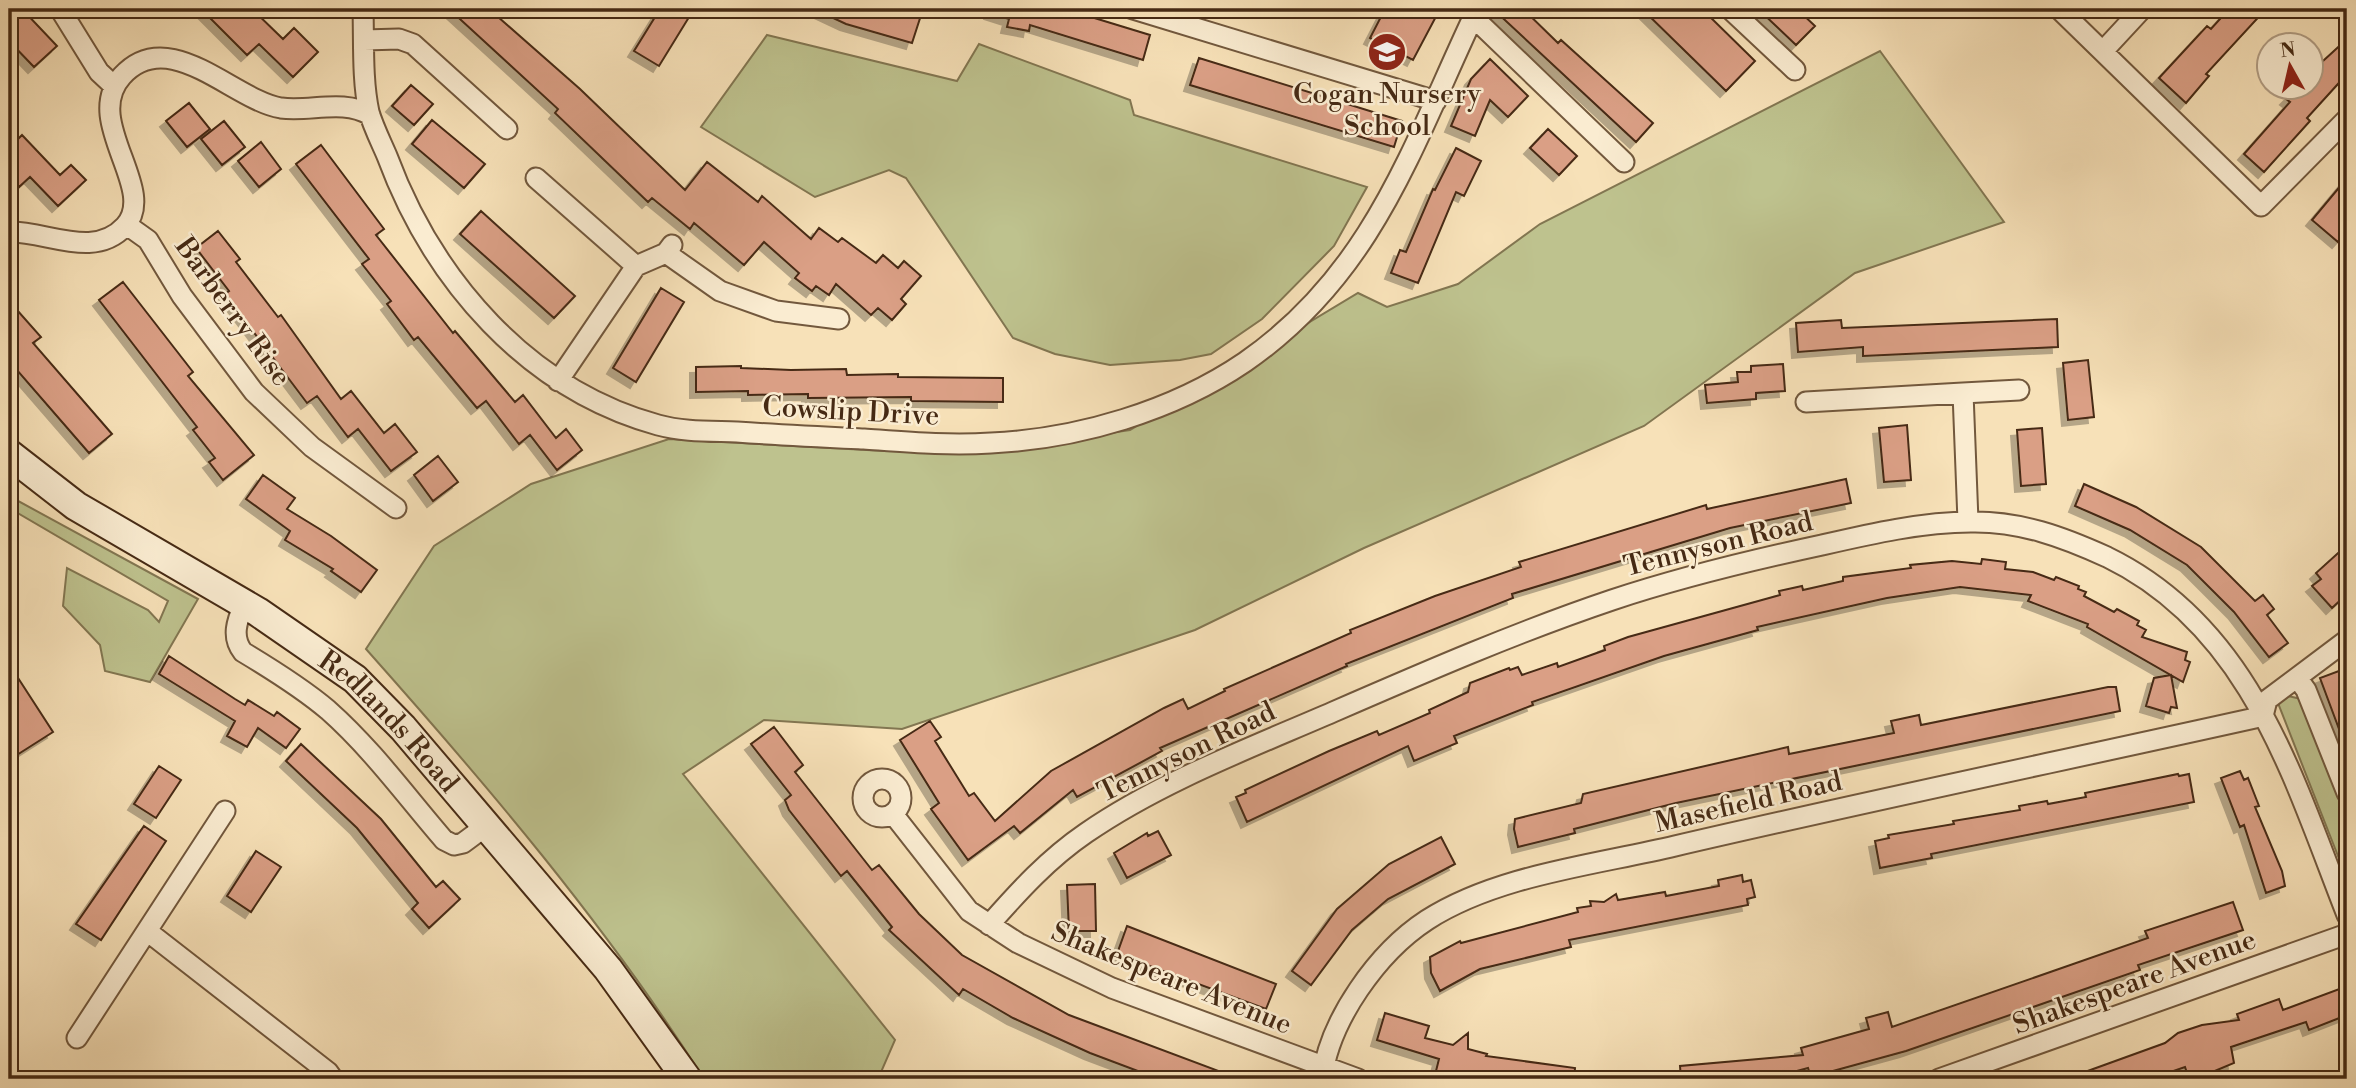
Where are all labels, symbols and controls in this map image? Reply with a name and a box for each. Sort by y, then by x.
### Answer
school or university icon: Cogan Nursery School [1366,31,1408,73]
north arrow [2254,32,2324,102]
text: N [2279,37,2297,63]
place label: Cogan Nursery School [1293,77,1481,144]
street label: Barberry Rise [166,230,299,393]
street label: Cowslip Drive [762,389,940,434]
street label: Tennyson Road [1620,504,1817,585]
street label: Redlands Road [311,643,466,800]
street label: Tennyson Road [1092,694,1281,810]
street label: Masefield Road [1651,764,1846,841]
street label: Shakespeare Avenue [1046,914,1297,1043]
street label: Shakespeare Avenue [2008,922,2261,1043]

